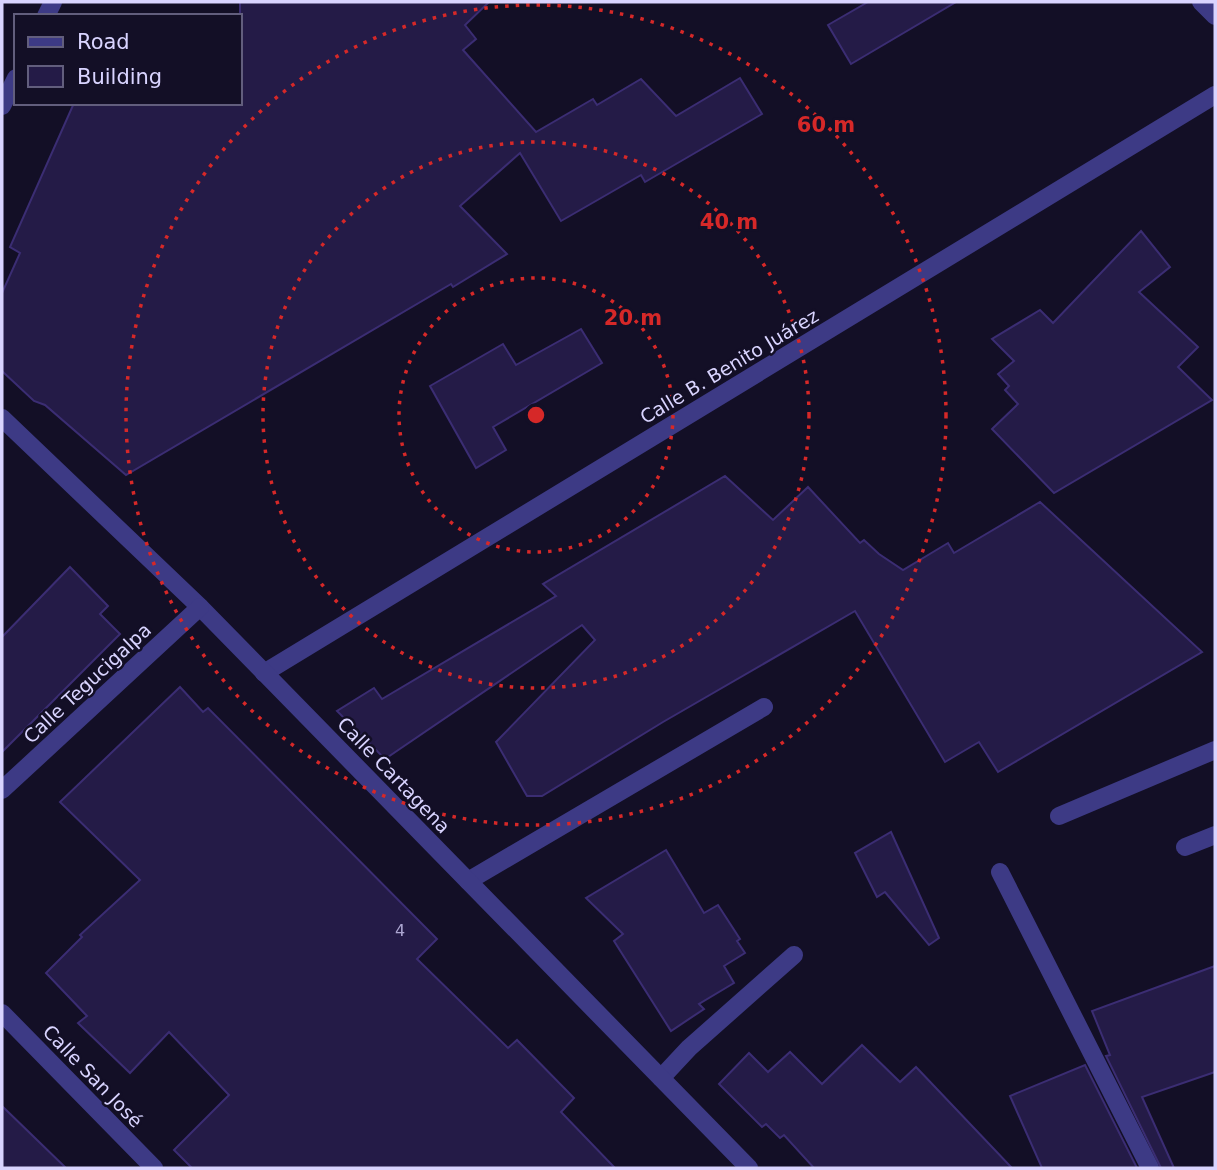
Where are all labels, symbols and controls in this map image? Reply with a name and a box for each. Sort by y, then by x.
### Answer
legend [14,14,242,105]
text: Road [77,30,130,54]
text: Building [77,65,162,89]
text: 60 m [797,113,855,137]
text: 40 m [700,210,758,234]
street label: Calle B. Benito Juárez [636,304,822,428]
text: 20 m [604,306,662,330]
centre of rings [524,403,548,427]
street label: Calle Tegucigalpa [19,618,155,748]
street label: Calle Cartagena [333,713,455,837]
house number: 4 [395,921,405,940]
street label: Calle San José [39,1020,147,1132]

